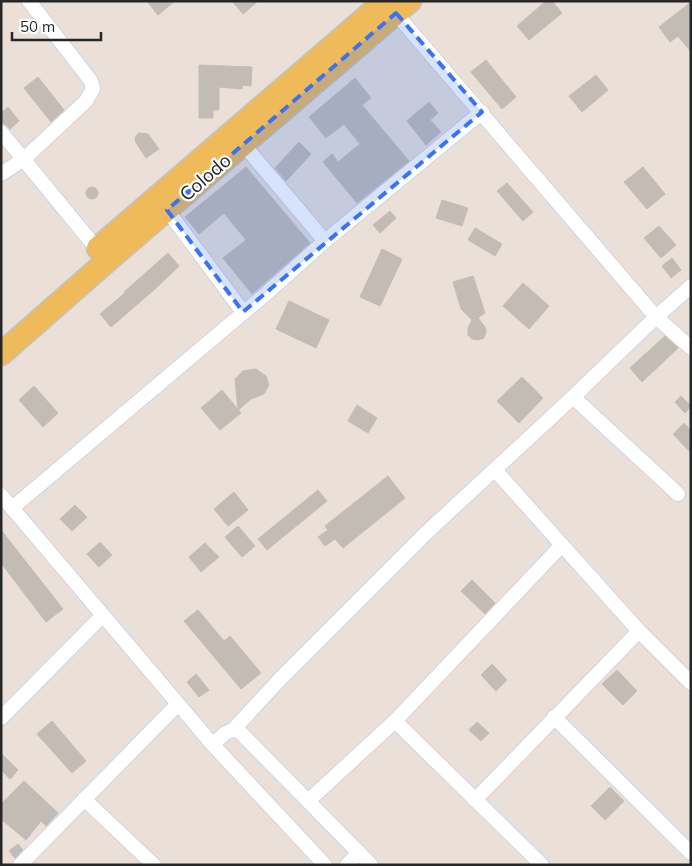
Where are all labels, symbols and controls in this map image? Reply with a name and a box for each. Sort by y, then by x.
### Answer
scale bar [12,10,101,42]
text: 50 m [20,17,55,36]
street label: Colodo [174,148,236,206]

